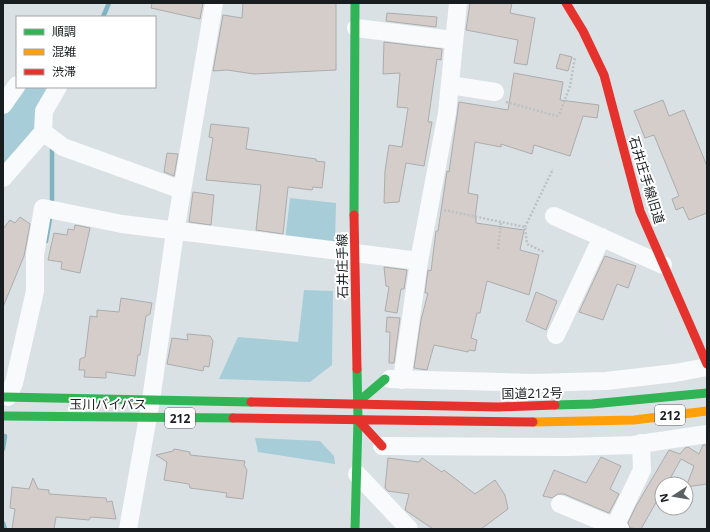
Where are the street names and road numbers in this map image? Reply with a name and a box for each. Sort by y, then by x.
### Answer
street label: 石井庄手線旧道 [625,134,669,226]
street label: 石井庄手線 [332,233,352,299]
street label: 国道212号 [501,383,563,403]
street label: 玉川バイパス [69,395,147,413]
road number: 212 [655,405,685,425]
road number: 212 [165,408,195,428]

